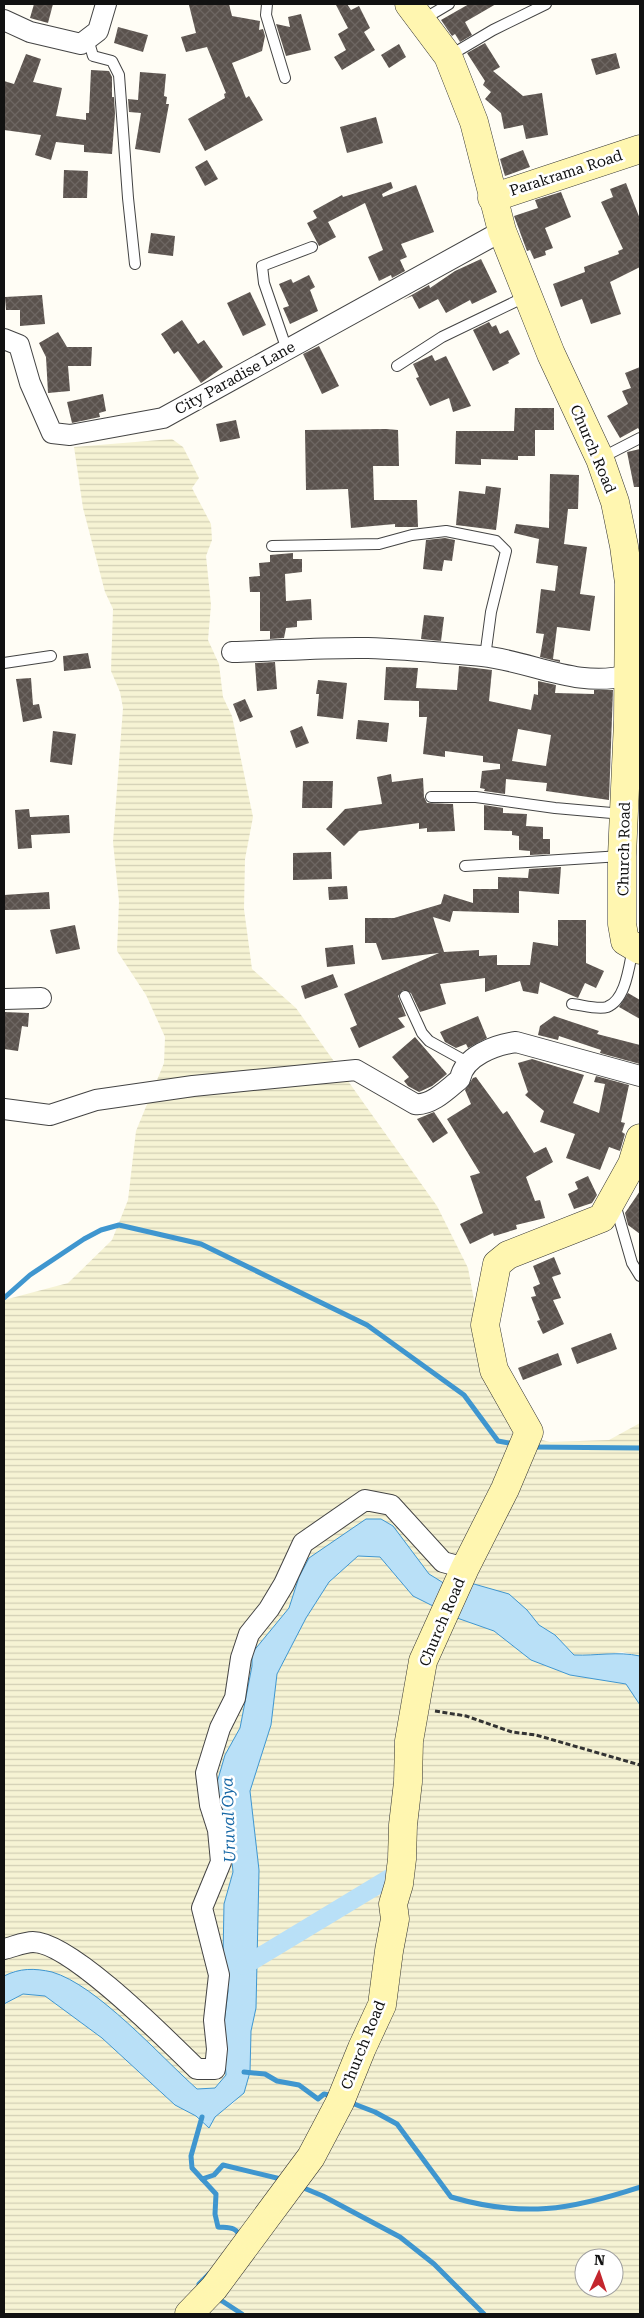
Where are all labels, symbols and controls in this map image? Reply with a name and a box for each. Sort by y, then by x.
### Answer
street label: Parakrama Road [507,146,625,200]
street label: City Paradise Lane [172,338,298,418]
street label: Church Road [566,402,620,496]
street label: Church Road [614,801,634,896]
street label: Church Road [415,1575,469,1669]
water label: Uruval Oya [218,1777,239,1863]
street label: Church Road [337,1998,389,2092]
north arrow [574,2248,624,2298]
text: N [594,2252,606,2268]

